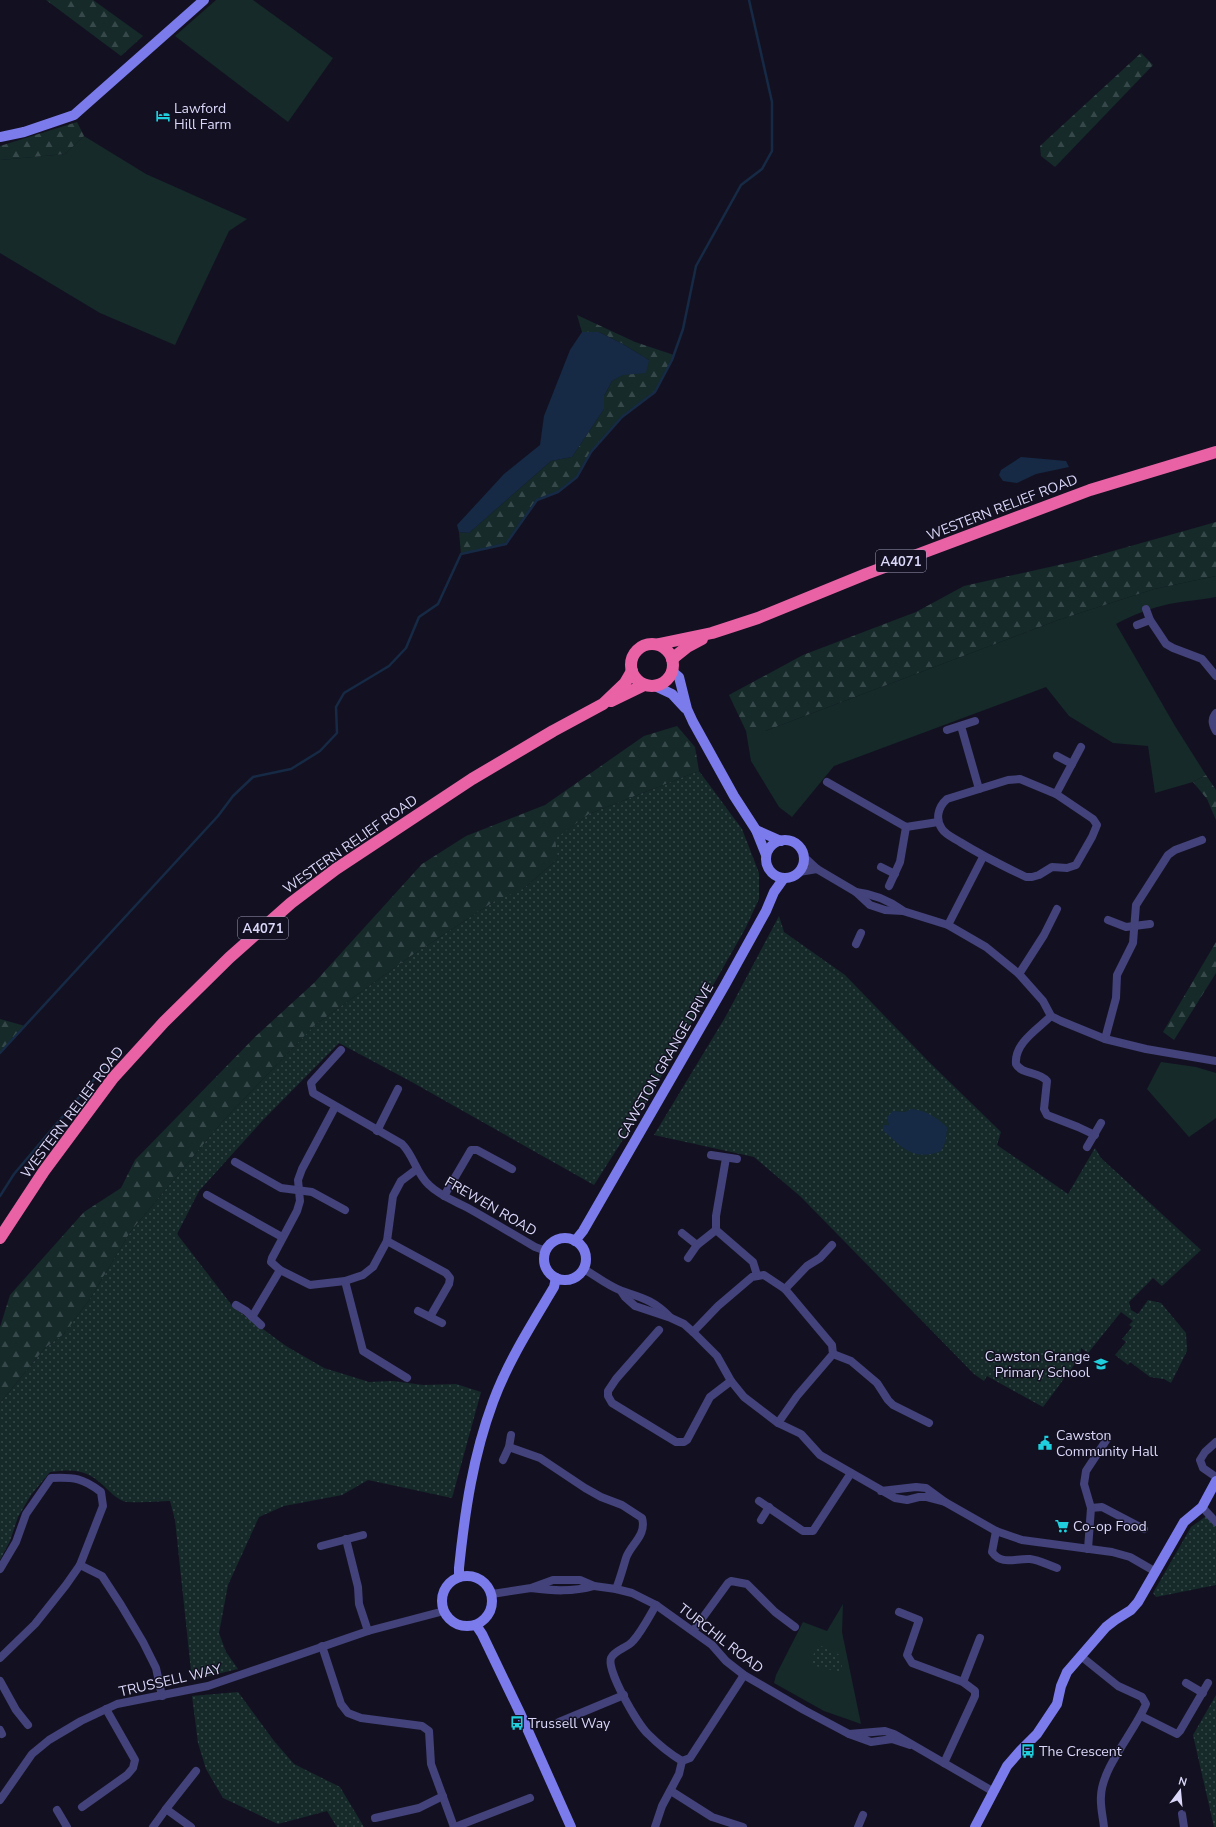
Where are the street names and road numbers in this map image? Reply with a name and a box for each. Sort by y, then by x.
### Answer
street label: WESTERN RELIEF ROAD [924,470,1080,545]
road number: A4071 [876,550,926,572]
street label: WESTERN RELIEF ROAD [279,791,421,898]
road number: A4071 [238,917,288,939]
street label: CAWSTON GRANGE DRIVE [613,980,718,1143]
street label: WESTERN RELIEF ROAD [17,1043,128,1182]
street label: FREWEN ROAD [441,1172,540,1240]
street label: TURCHIL ROAD [674,1599,767,1678]
street label: TRUSSELL WAY [117,1659,224,1701]

